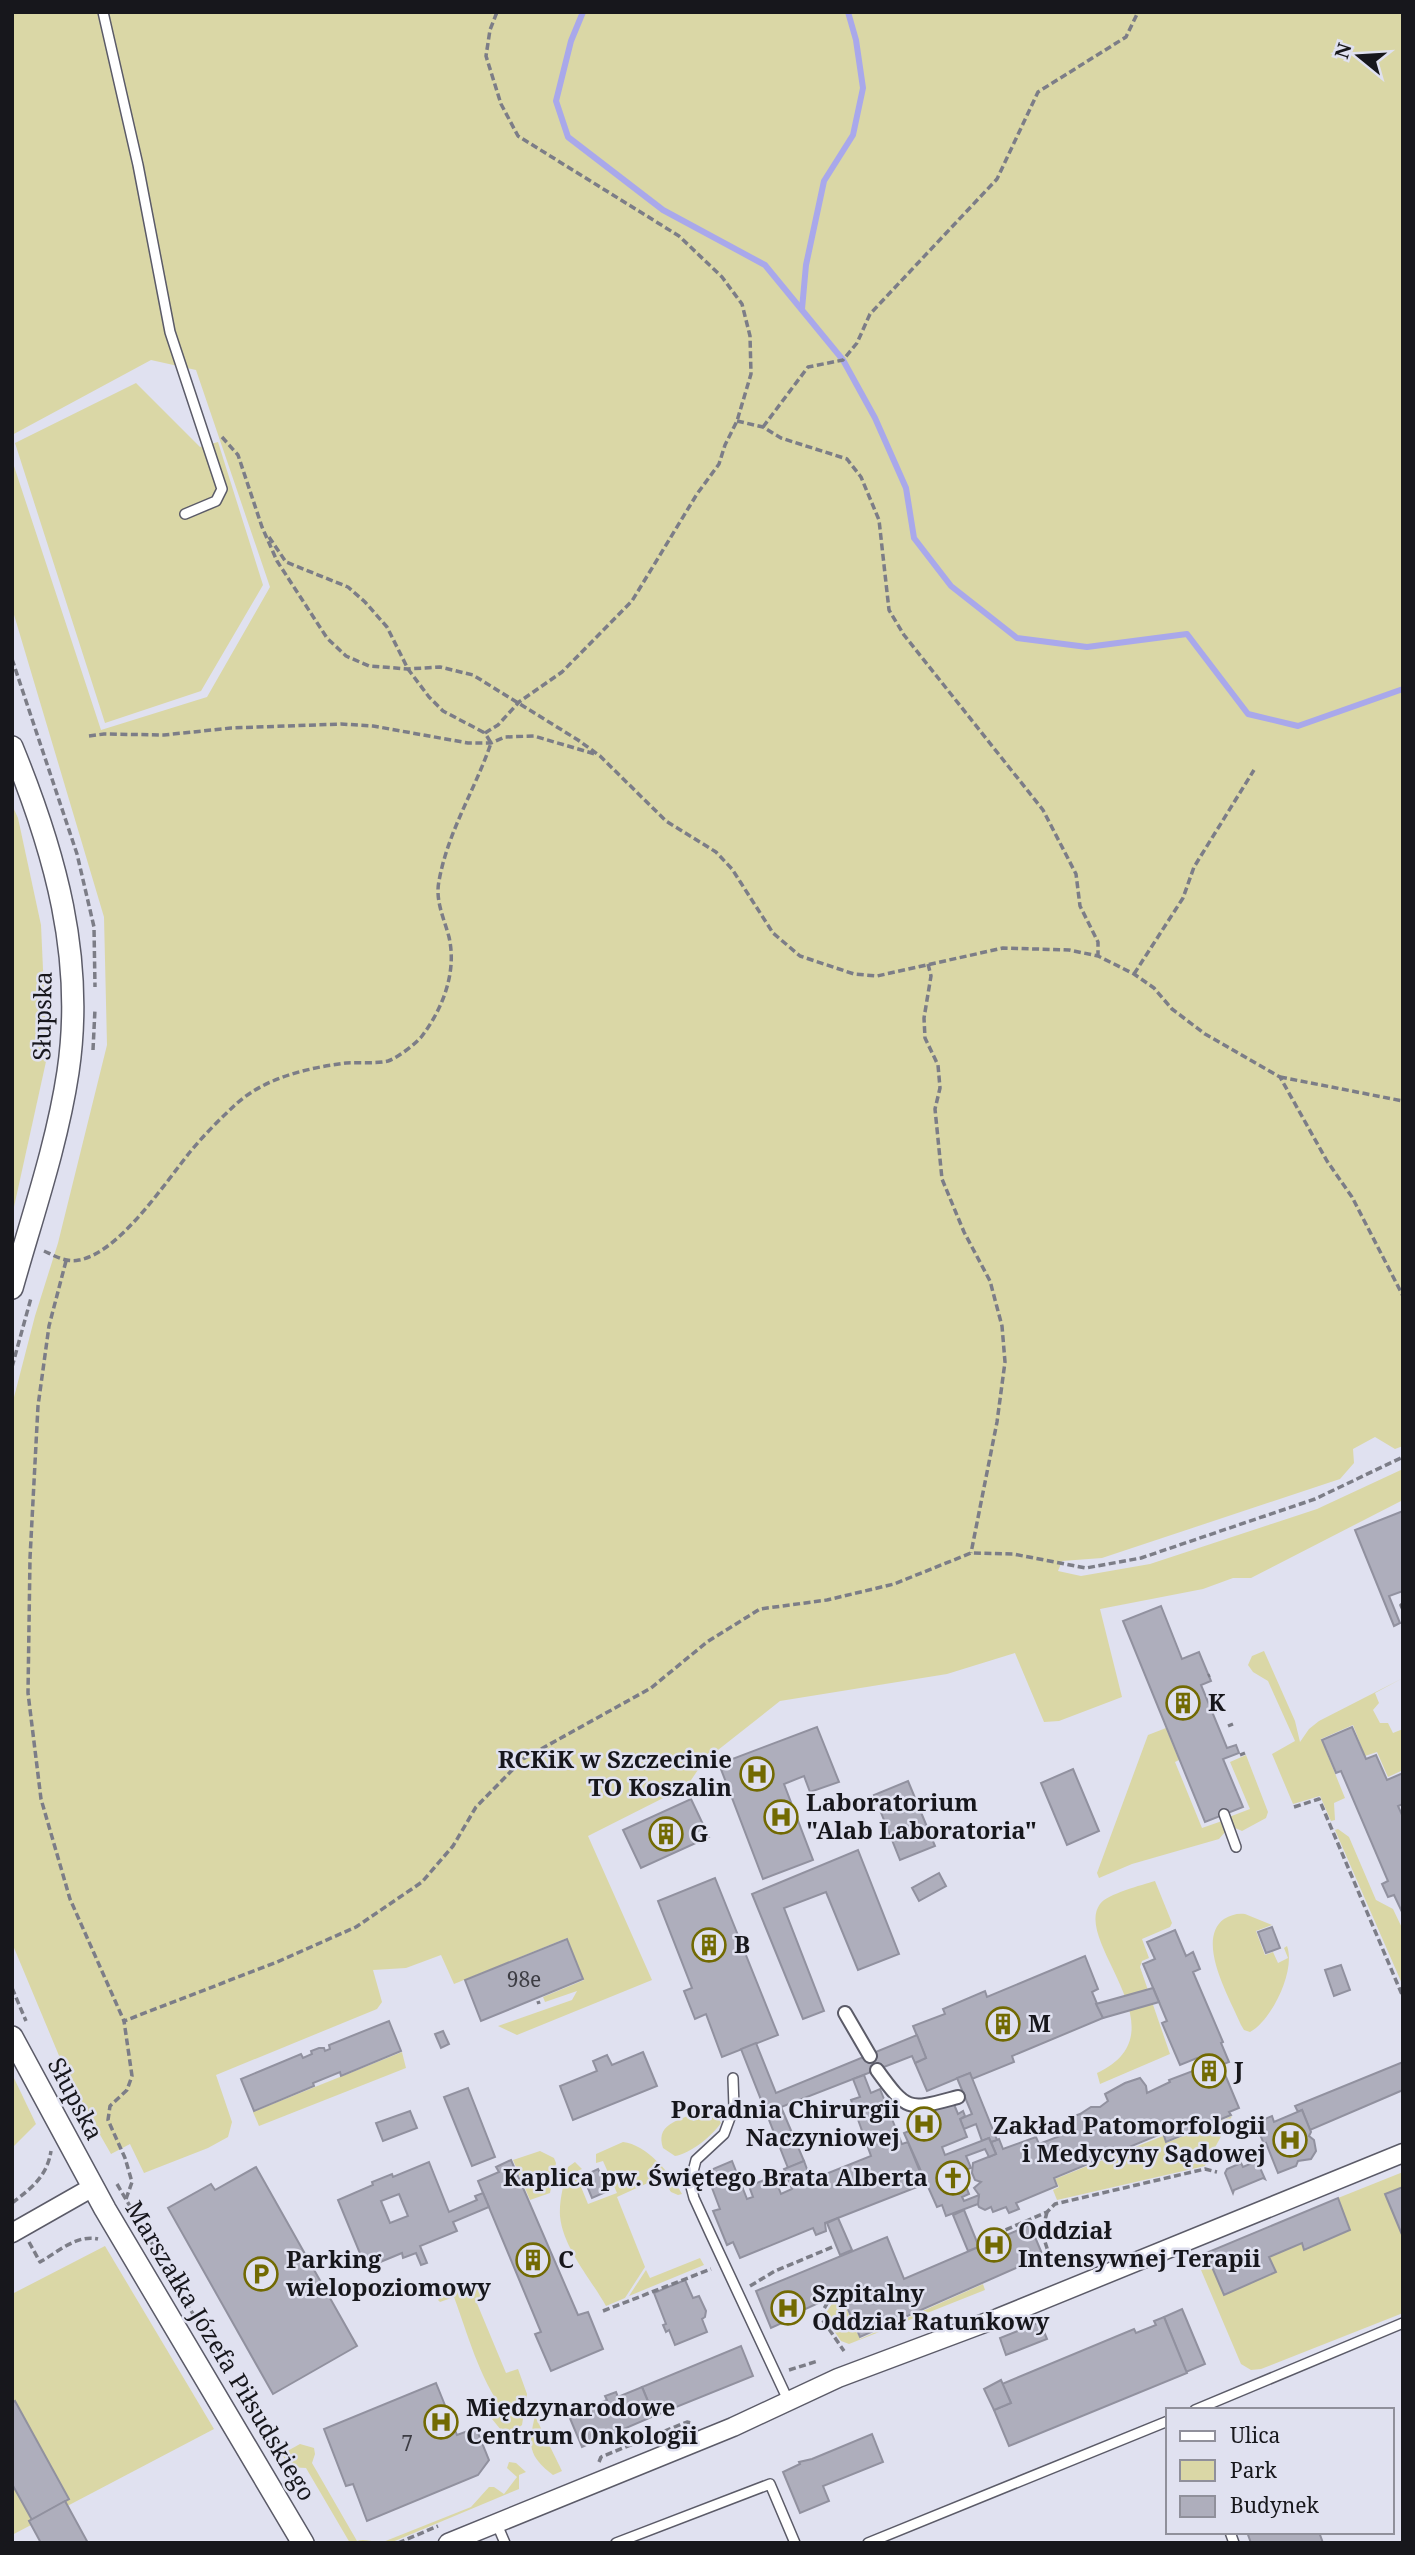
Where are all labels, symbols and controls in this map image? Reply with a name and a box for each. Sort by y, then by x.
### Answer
north arrow [1324,21,1394,91]
text: N [1328,40,1358,62]
street label: Słupska [24,971,59,1061]
building icon: K [1164,1684,1202,1722]
place label: K [1208,1685,1226,1718]
place label: RCKiK w Szczecinie TO Koszalin [498,1742,732,1803]
hospital icon: RCKiK w Szczecinie TO Koszalin [738,1755,776,1793]
place label: Laboratorium "Alab Laboratoria" [806,1785,1037,1846]
hospital icon: Laboratorium "Alab Laboratoria" [762,1798,800,1836]
building icon: G [647,1815,685,1853]
place label: G [690,1816,708,1849]
building icon: B [690,1926,728,1964]
place label: B [734,1927,750,1960]
house number: 98e [507,1965,541,1993]
building icon: M [984,2005,1022,2043]
place label: M [1028,2006,1051,2039]
street label: Słupska [41,2051,112,2145]
building icon: J [1190,2052,1228,2090]
place label: J [1233,2053,1244,2086]
place label: Poradnia Chirurgii Naczyniowej [671,2092,901,2153]
hospital icon: Poradnia Chirurgii Naczyniowej [905,2105,943,2143]
place label: Zakład Patomorfologii i Medycyny Sądowej [992,2108,1267,2169]
hospital icon: Zakład Patomorfologii i Medycyny Sądowej [1271,2121,1309,2159]
church icon: Kaplica pw. Świętego Brata Alberta [934,2159,972,2197]
place label: Kaplica pw. Świętego Brata Alberta [503,2160,928,2193]
street label: Marszałka Józefa Piłsudskiego [118,2194,324,2506]
place label: Oddział Intensywnej Terapii [1018,2213,1261,2274]
hospital icon: Oddział Intensywnej Terapii [975,2226,1013,2264]
building icon: C [514,2241,552,2279]
place label: Parking wielopoziomowy [285,2242,491,2303]
place label: C [558,2242,574,2275]
parking icon: Parking wielopoziomowy [242,2255,280,2293]
place label: Szpitalny Oddział Ratunkowy [812,2276,1050,2337]
hospital icon: Szpitalny Oddział Ratunkowy [769,2289,807,2327]
place label: Międzynarodowe Centrum Onkologii [466,2390,698,2451]
hospital icon: Międzynarodowe Centrum Onkologii [422,2403,460,2441]
legend [1166,2408,1394,2534]
text: Ulica [1230,2421,1280,2449]
house number: 7 [401,2429,413,2457]
text: Park [1230,2456,1277,2484]
text: Budynek [1230,2491,1320,2519]

